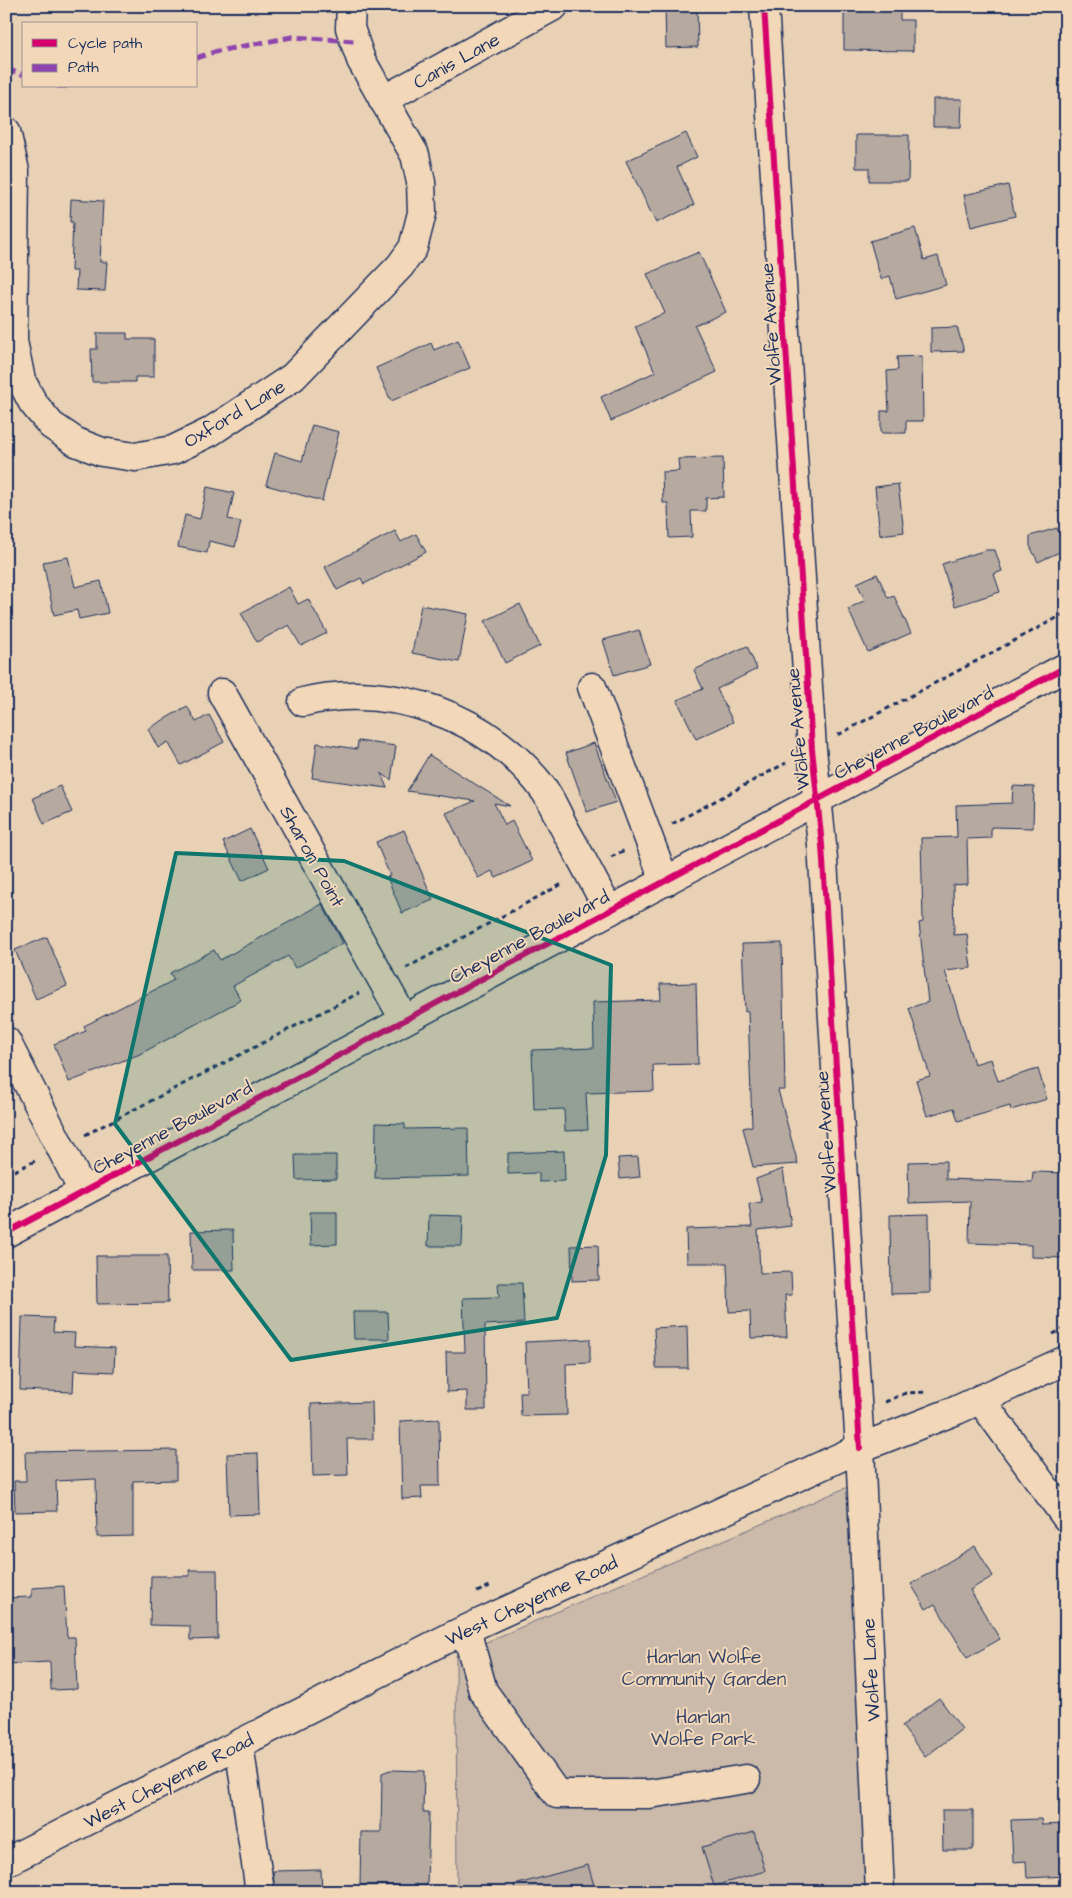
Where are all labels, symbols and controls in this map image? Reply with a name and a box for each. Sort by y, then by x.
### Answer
legend [22,22,198,88]
street label: Canis Lane [409,26,505,96]
text: Cycle path [68,33,143,55]
text: Path [68,57,99,78]
street label: Wolfe Avenue [754,262,789,386]
street label: Oxford Lane [179,373,291,455]
street label: Wolfe Avenue [780,667,817,791]
street label: Cheyenne Boulevard [829,680,999,788]
street label: Sharon Point [273,801,351,913]
street label: Cheyenne Boulevard [445,884,615,992]
street label: Wolfe Avenue [809,1070,844,1194]
street label: Cheyenne Boulevard [88,1075,258,1183]
street label: West Cheyenne Road [441,1549,623,1654]
street label: Wolfe Lane [855,1618,888,1722]
park label: Harlan Wolfe Community Garden [622,1644,786,1694]
park label: Harlan Wolfe Park [651,1704,756,1753]
street label: West Cheyenne Road [79,1727,259,1837]

